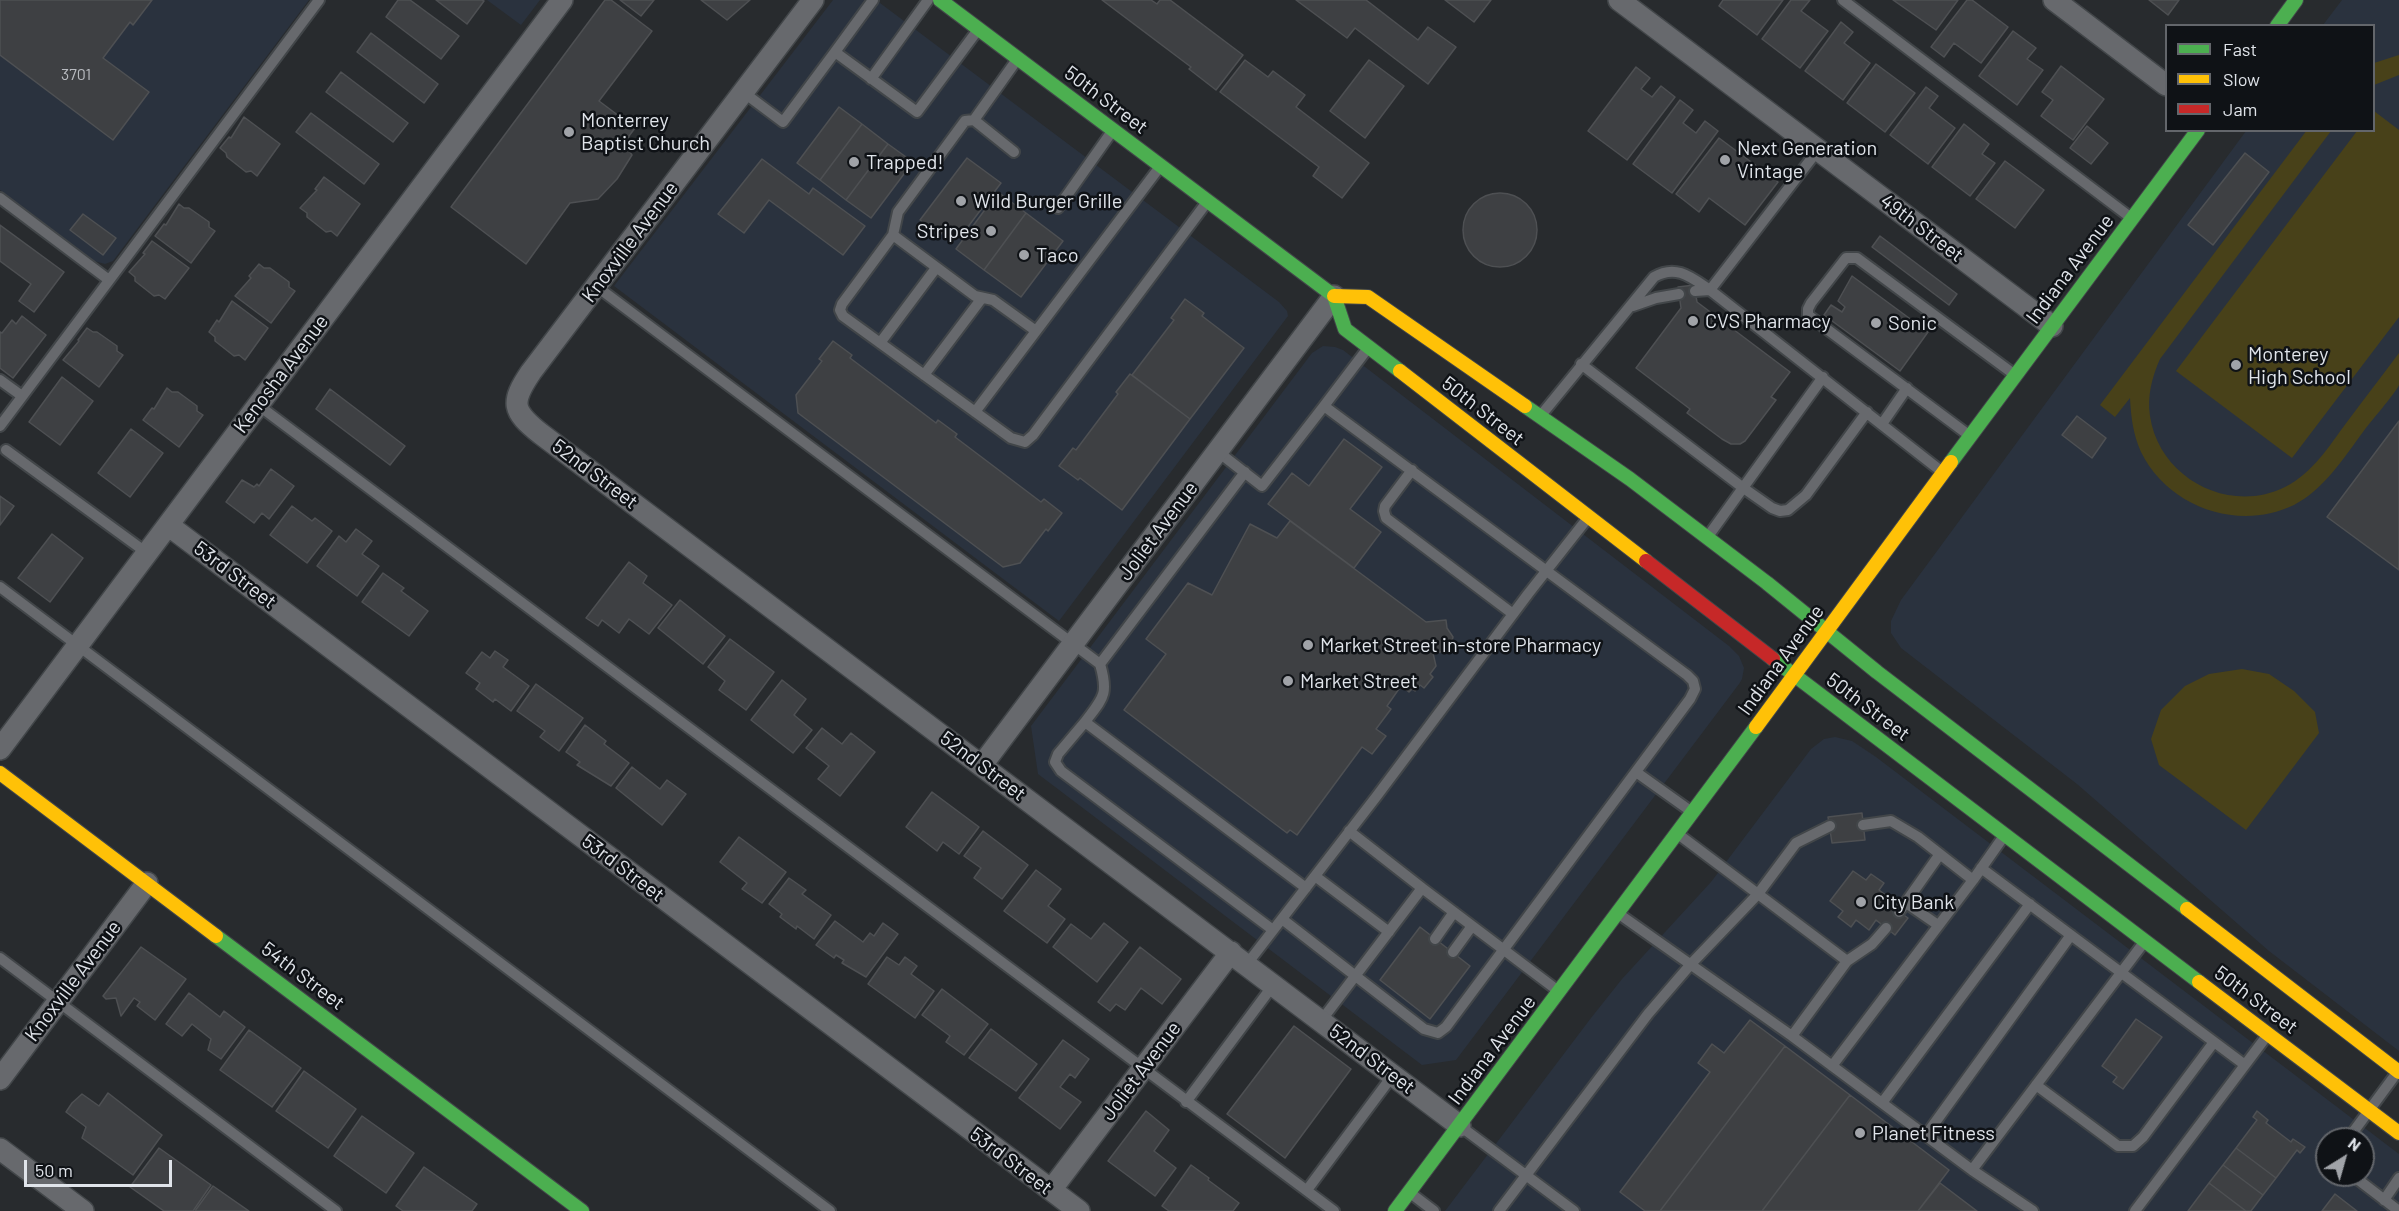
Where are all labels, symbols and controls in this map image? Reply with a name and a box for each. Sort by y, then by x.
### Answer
legend [2165,24,2375,132]
text: Fast [2223,38,2257,60]
street label: 50th Street [1060,61,1152,139]
house number: 3701 [61,65,91,85]
text: Slow [2223,68,2260,90]
text: Jam [2223,98,2257,120]
place label: Monterrey Baptist Church [581,108,710,155]
marker: Monterrey Baptist Church [562,125,576,139]
place label: Next Generation Vintage [1737,136,1877,183]
place label: Trapped! [866,150,944,174]
marker: Next Generation Vintage [1718,153,1732,167]
marker: Trapped! [847,155,861,169]
street label: Knoxville Avenue [577,177,683,307]
place label: Wild Burger Grille [973,189,1122,213]
street label: 49th Street [1876,189,1968,267]
marker: Wild Burger Grille [954,194,968,208]
street label: Indiana Avenue [2021,210,2119,328]
place label: Stripes [917,219,979,243]
marker: Stripes [984,224,998,238]
place label: Taco [1036,243,1079,267]
marker: Taco [1017,248,1031,262]
place label: CVS Pharmacy [1705,309,1831,333]
street label: Kenosha Avenue [229,310,333,438]
place label: Sonic [1888,311,1937,335]
marker: CVS Pharmacy [1686,314,1700,328]
marker: Sonic [1869,316,1883,330]
place label: Monterey High School [2248,342,2351,389]
marker: Monterey High School [2229,358,2243,372]
street label: 50th Street [1437,371,1529,451]
street label: 52nd Street [547,434,643,514]
street label: Joliet Avenue [1113,477,1203,585]
street label: 53rd Street [189,536,281,614]
street label: Indiana Avenue [1733,600,1829,720]
place label: Market Street in-store Pharmacy [1320,633,1601,657]
marker: Market Street in-store Pharmacy [1301,638,1315,652]
street label: 50th Street [1822,668,1914,746]
place label: Market Street [1300,669,1418,693]
marker: Market Street [1281,674,1295,688]
street label: 52nd Street [935,726,1031,806]
street label: 53rd Street [577,829,669,907]
place label: City Bank [1873,890,1954,914]
marker: City Bank [1854,895,1868,909]
street label: Knoxville Avenue [20,916,126,1046]
street label: 54th Street [257,937,349,1015]
street label: 50th Street [2210,961,2302,1039]
street label: Indiana Avenue [1443,991,1541,1109]
street label: Joliet Avenue [1096,1017,1186,1125]
street label: 52nd Street [1324,1019,1420,1099]
place label: Planet Fitness [1872,1121,1995,1145]
street label: 53rd Street [965,1122,1057,1200]
marker: Planet Fitness [1853,1126,1867,1140]
north arrow [2315,1127,2375,1187]
text: N [2345,1133,2365,1155]
scale bar [27,1148,176,1186]
text: 50 m [35,1159,73,1181]

